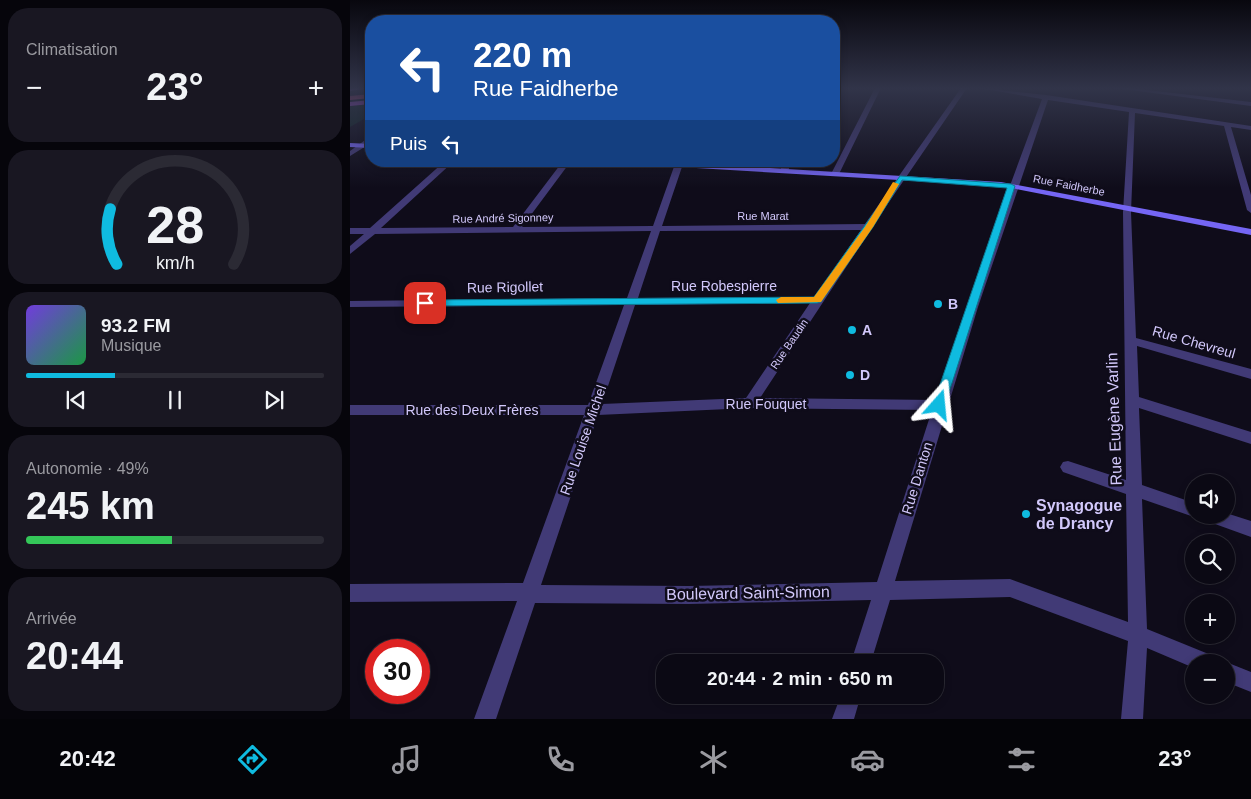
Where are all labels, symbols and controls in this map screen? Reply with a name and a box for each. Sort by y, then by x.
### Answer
icon: left [390,35,455,100]
text: 220 m [473,35,572,74]
text: Climatisation [26,41,118,58]
text: 23° [146,66,204,108]
text: − [26,72,42,103]
text: + [308,72,324,103]
text: Rue Faidherbe [473,76,619,101]
icon: left [437,130,465,158]
text: Puis [390,133,427,154]
street label: Rue Faidherbe [1032,172,1106,198]
text: 28 [146,196,204,254]
street label: Rue Marat [737,210,789,222]
street label: Rue André Sigonney [452,211,554,225]
text: km/h [156,253,194,273]
street label: Rue Rigollet [467,278,543,296]
street label: Rue Robespierre [671,278,777,294]
pin [404,282,446,324]
icon: arrive [411,289,439,317]
place label: B [948,296,958,312]
marker: B [932,298,944,310]
text: 93.2 FM [101,315,171,336]
street label: Rue Baudin [768,317,810,371]
place label: A [862,322,872,338]
street label: Rue Chevreul [1151,323,1237,361]
marker: A [846,324,858,336]
text: Musique [101,337,161,354]
street label: Rue Eugène Varlin [1103,352,1125,486]
place label: D [860,367,870,383]
marker: D [844,369,856,381]
position arrow [912,378,964,430]
street label: Rue Louise Michel [557,383,609,497]
icon: previous [62,386,90,414]
icon: pause [161,386,189,414]
icon: next [260,386,288,414]
street label: Rue Fouquet [726,396,807,412]
street label: Rue des Deux Frères [405,402,539,418]
street label: Rue Danton [898,440,936,516]
text: Autonomie · 49% [26,460,149,477]
map controls [1185,474,1235,704]
button: sound [1185,474,1235,524]
text: 245 km [26,485,155,527]
place label: Synagogue de Drancy [1036,497,1122,532]
marker: Synagogue de Drancy [1020,508,1032,520]
button: search [1185,534,1235,584]
street label: Boulevard Saint-Simon [666,583,830,603]
button: + [1185,594,1235,644]
text: Arrivée [26,610,77,627]
text: 20:44 [26,635,123,677]
speed limit sign: 30 [365,639,430,704]
button: − [1185,654,1235,704]
text: 20:44 · 2 min · 650 m [707,668,893,689]
icon: directions [235,742,270,777]
icon: music [389,742,424,777]
icon: phone [543,742,578,777]
icon: climate [696,742,731,777]
icon: car [850,742,885,777]
icon: filters [1004,742,1039,777]
text: 20:42 [59,746,116,771]
text: 23° [1158,746,1191,771]

